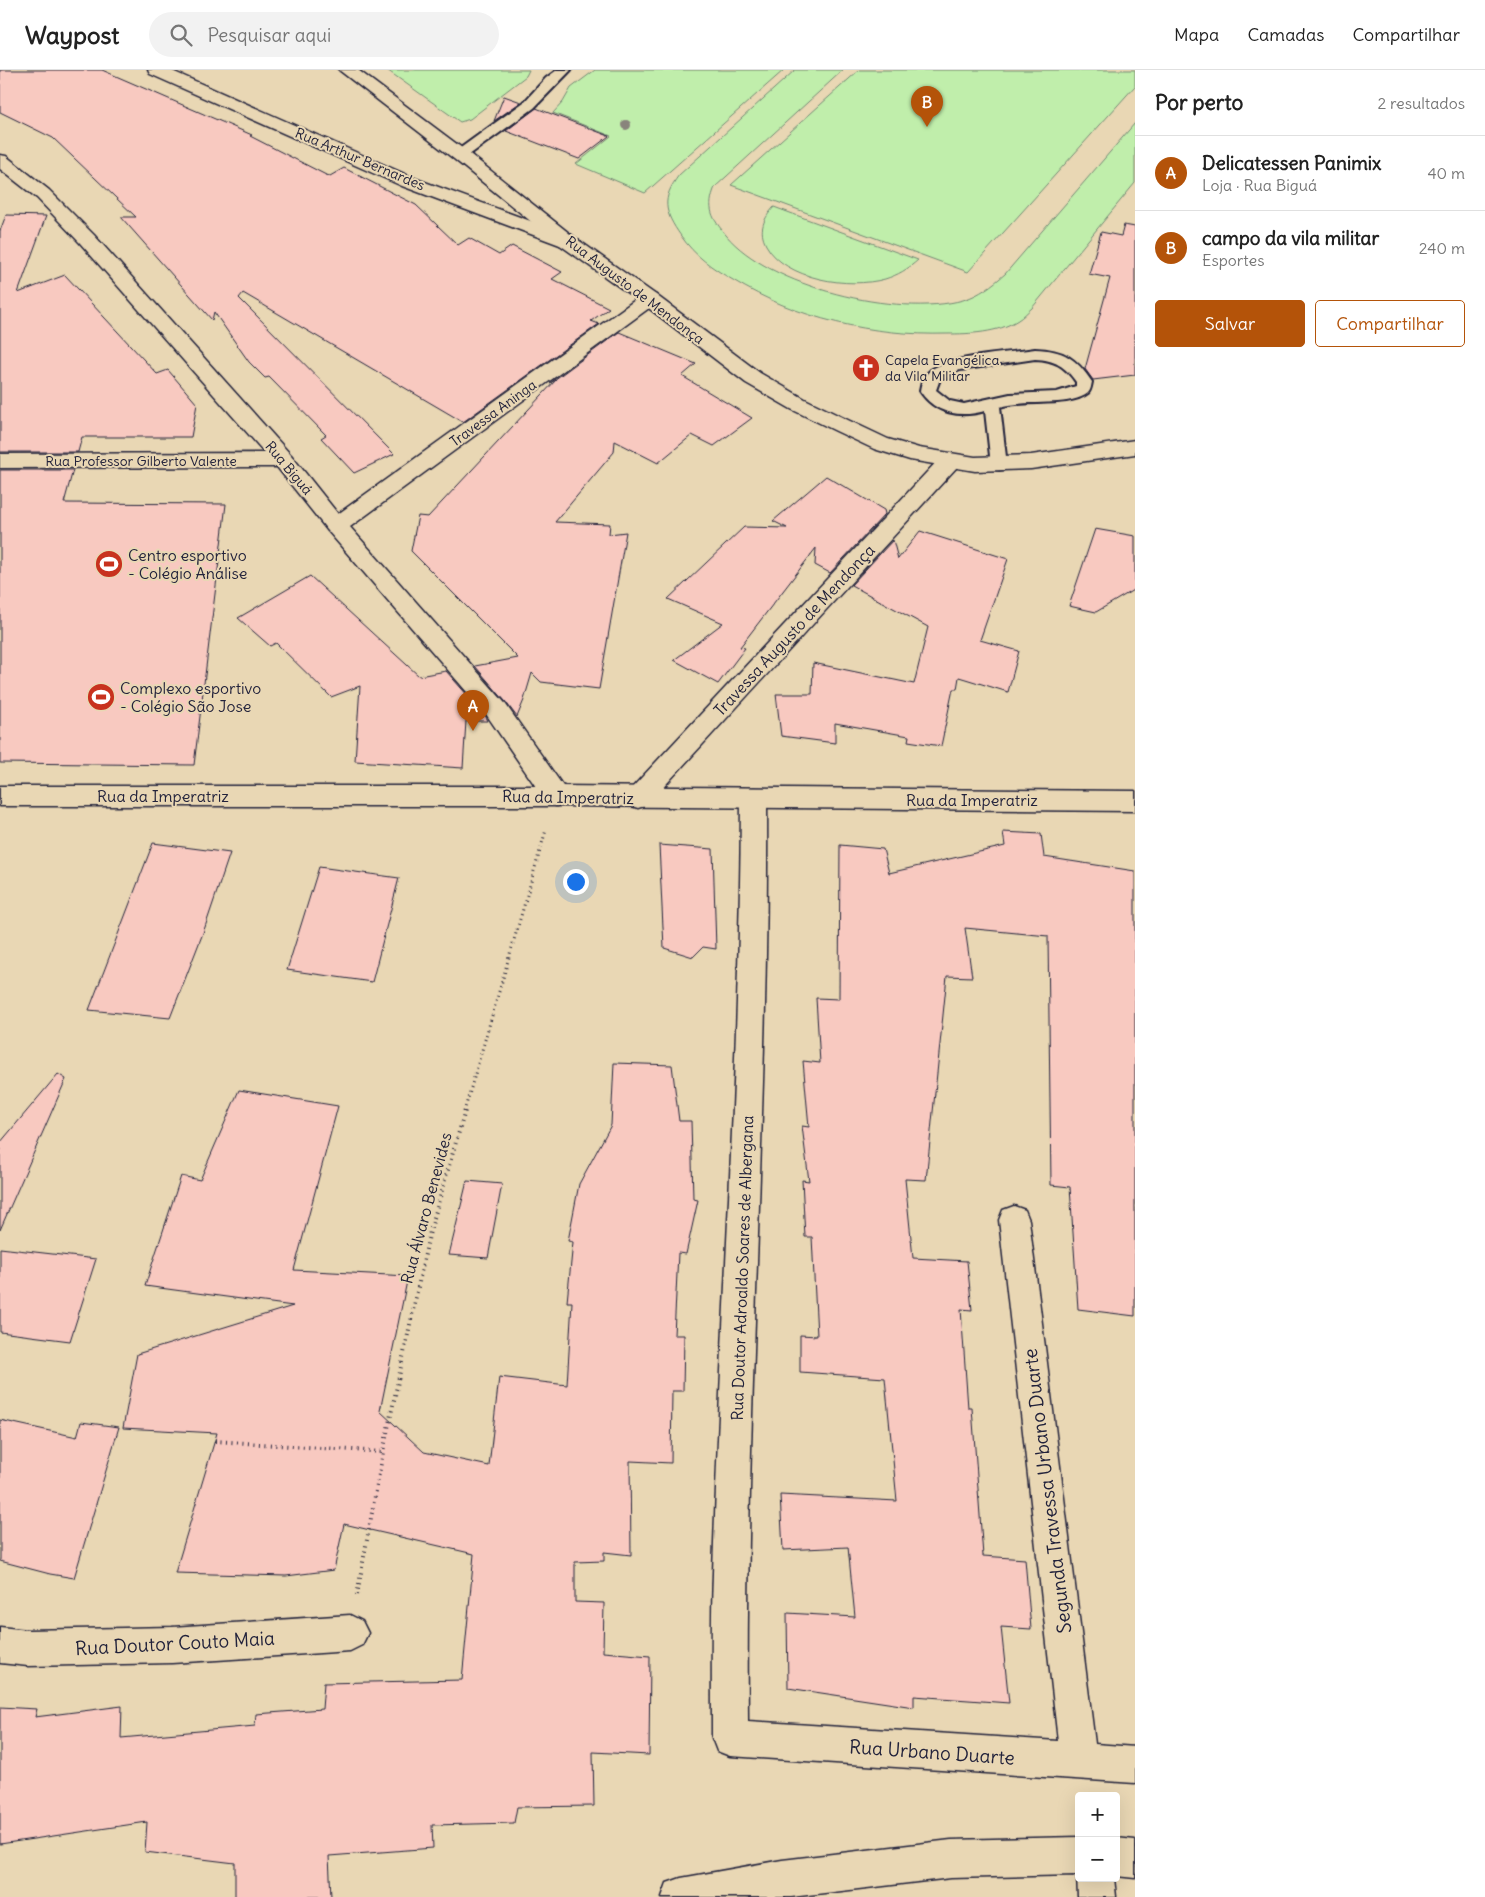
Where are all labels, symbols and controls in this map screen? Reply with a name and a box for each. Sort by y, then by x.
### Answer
search box [149,12,499,57]
text: Waypost [25,20,119,50]
icon: search [167,21,195,49]
text: Pesquisar aqui [207,23,331,47]
text: Mapa [1174,23,1219,46]
text: Camadas [1247,23,1324,46]
text: Compartilhar [1352,23,1460,46]
pin: B [911,86,943,127]
text: Por perto [1155,89,1243,116]
text: 2 resultados [1377,93,1465,113]
street label: Rua Arthur Bernardes [292,124,428,194]
text: Delicatessen Panimix [1202,151,1381,175]
text: A [1166,163,1176,183]
text: 40 m [1427,163,1465,183]
text: Loja · Rua Biguá [1202,175,1317,195]
text: campo da vila militar [1202,226,1379,250]
street label: Rua Augusto de Mendonça [562,232,708,348]
text: B [1166,238,1176,258]
text: 240 m [1419,238,1465,258]
text: Esportes [1202,250,1264,270]
button: Salvar [1155,300,1305,347]
button: Compartilhar [1315,300,1465,347]
place label: Capela Evangélica da Vila Militar [885,351,1000,385]
church icon: Capela Evangélica da Vila Militar [851,353,881,383]
street label: Travessa Aninga [446,376,540,450]
street label: Rua Biguá [261,438,317,498]
street label: Rua Professor Gilberto Valente [45,452,237,470]
street label: Travessa Augusto de Mendonça [709,540,879,720]
place label: Centro esportivo - Colégio Análise [128,545,247,583]
sports icon: Centro esportivo - Colégio Análise [94,549,124,579]
place label: Complexo esportivo - Colégio São Jose [120,678,261,716]
sports icon: Complexo esportivo - Colégio São Jose [86,682,116,712]
pin: A [457,690,489,731]
street label: Rua da Imperatriz [97,786,229,806]
street label: Rua da Imperatriz [502,786,634,808]
street label: Rua da Imperatriz [906,790,1038,810]
your location [563,869,589,895]
street label: Rua Doutor Adroaldo Soares de Albergana [727,1115,757,1421]
street label: Rua Álvaro Benevides [396,1130,456,1286]
street label: Segunda Travessa Urbano Duarte [1018,1347,1076,1635]
street label: Rua Doutor Couto Maia [75,1626,276,1660]
street label: Rua Urbano Duarte [848,1734,1016,1770]
map controls [1075,1792,1120,1882]
button: + [1075,1792,1120,1837]
button: − [1075,1837,1120,1882]

